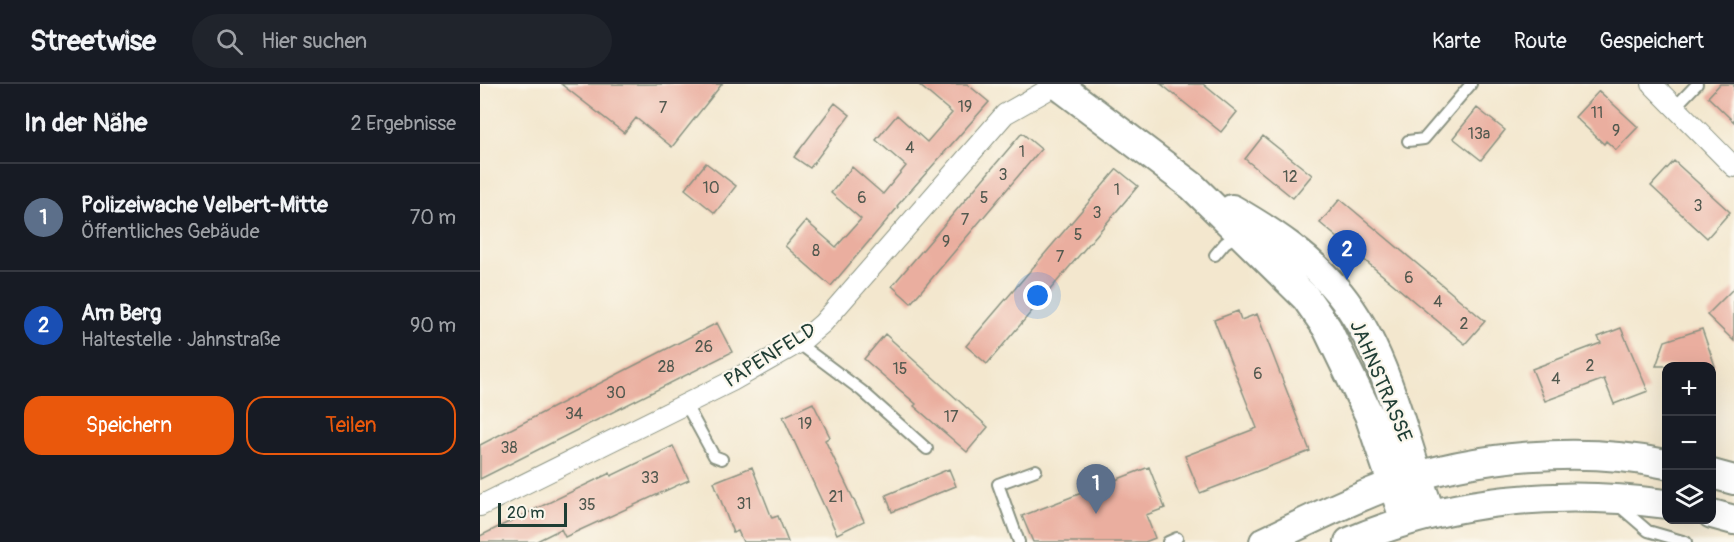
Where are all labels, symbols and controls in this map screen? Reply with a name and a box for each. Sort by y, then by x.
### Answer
search box [192,14,612,68]
text: Streetwise [30,24,156,59]
icon: search [213,25,246,58]
text: Hier suchen [261,27,367,55]
text: Karte [1432,28,1481,55]
text: Route [1514,28,1567,55]
text: Gespeichert [1600,28,1704,55]
house number: 19 [958,97,972,117]
house number: 7 [659,98,668,118]
house number: 11 [1591,103,1603,123]
text: In der Nähe [24,107,147,139]
text: 2 Ergebnisse [351,111,456,136]
house number: 9 [1612,121,1620,141]
house number: 13a [1468,124,1490,144]
house number: 4 [905,138,915,158]
house number: 1 [1019,142,1025,162]
house number: 3 [999,165,1008,185]
house number: 12 [1282,167,1298,187]
house number: 10 [702,178,720,198]
house number: 1 [1114,180,1120,200]
house number: 6 [857,188,867,208]
house number: 5 [980,188,988,208]
text: Polizeiwache Velbert-Mitte [81,191,328,219]
house number: 3 [1694,196,1703,216]
house number: 3 [1093,203,1102,223]
text: 1 [40,205,47,230]
text: 70 m [410,205,456,230]
house number: 7 [961,210,970,230]
text: Öffentliches Gebäude [81,219,260,244]
house number: 5 [1074,225,1082,245]
pin: 2 [1328,230,1366,280]
house number: 9 [942,232,950,252]
house number: 8 [812,241,820,261]
house number: 7 [1056,247,1065,267]
house number: 6 [1404,268,1414,288]
your location [1023,281,1052,310]
house number: 4 [1433,292,1443,312]
text: Am Berg [81,299,161,327]
text: 2 [38,313,49,338]
text: 90 m [410,313,456,338]
house number: 2 [1460,314,1469,334]
street label: JAHNSTRASSE [1344,316,1418,446]
street label: PAPENFELD [720,317,820,393]
text: Haltestelle · Jahnstraße [81,327,280,352]
house number: 26 [695,337,713,357]
house number: 2 [1586,356,1595,376]
house number: 28 [657,357,675,377]
house number: 15 [893,359,907,379]
map controls [1662,362,1716,524]
button: + [1662,362,1716,416]
house number: 6 [1253,364,1263,384]
house number: 4 [1551,369,1561,389]
house number: 30 [606,383,626,403]
button: Speichern [24,396,234,455]
button: Teilen [246,396,456,455]
house number: 34 [565,404,583,424]
house number: 17 [944,407,959,427]
house number: 19 [798,414,812,434]
button: − [1662,416,1716,470]
house number: 38 [501,438,518,458]
pin: 1 [1076,464,1116,514]
house number: 33 [641,468,659,488]
button: layers [1662,470,1716,524]
house number: 21 [828,487,844,507]
house number: 31 [736,494,752,514]
house number: 35 [578,495,596,515]
scale bar [498,500,567,528]
text: 20 m [507,503,545,523]

